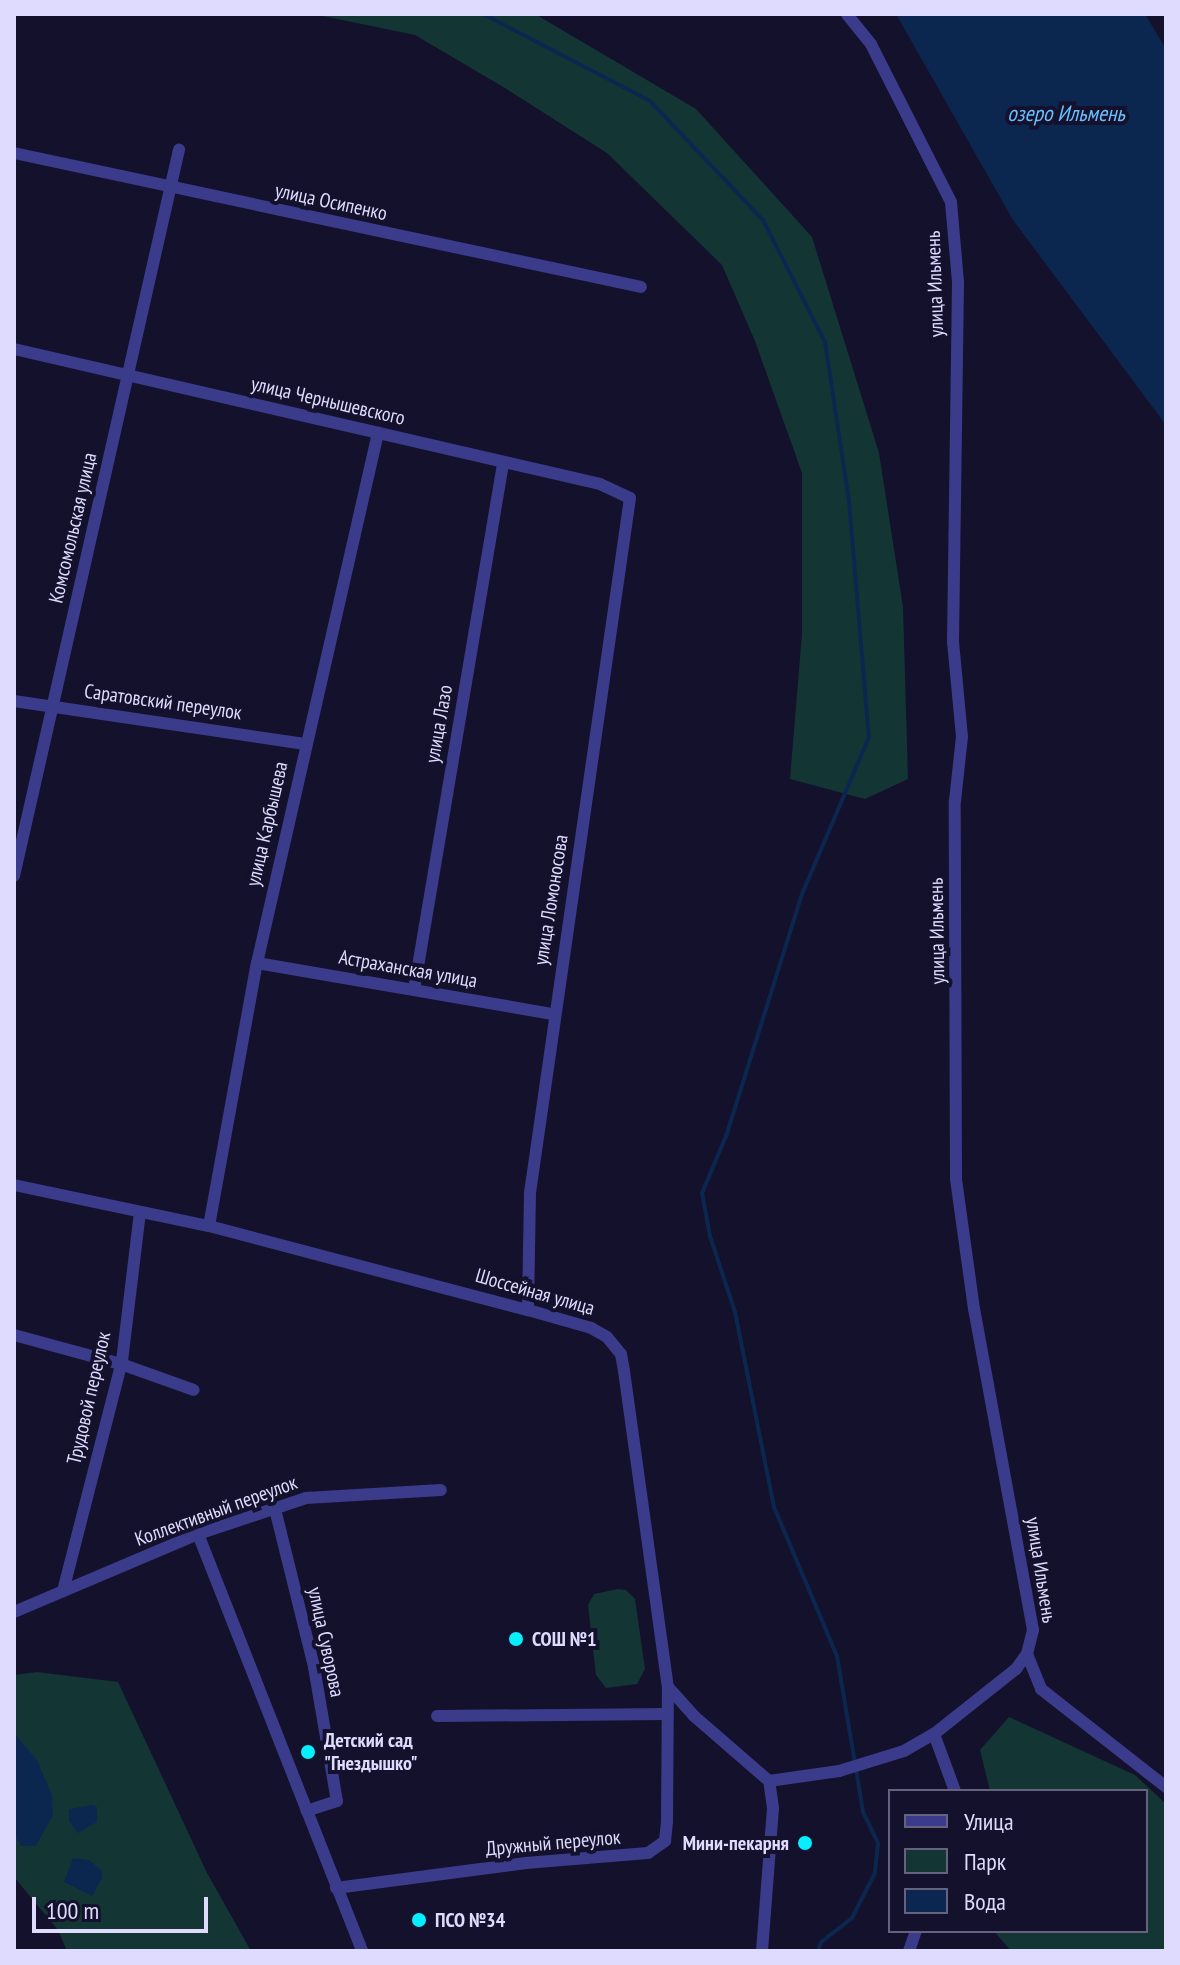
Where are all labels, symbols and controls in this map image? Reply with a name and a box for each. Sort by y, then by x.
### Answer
water label: озеро Ильмень [1007,101,1125,127]
street label: улица Осипенко [273,178,389,226]
street label: улица Ильмень [921,230,949,338]
street label: улица Чернышевского [249,372,407,430]
street label: Комсомольская улица [44,450,102,606]
street label: Саратовский переулок [83,679,243,725]
street label: улица Лазо [420,683,458,765]
street label: улица Карбышева [241,759,293,889]
street label: улица Ломоносова [529,833,573,967]
street label: улица Ильмень [924,877,950,985]
street label: Астраханская улица [337,945,479,993]
street label: Шоссейная улица [473,1264,597,1320]
street label: Трудовой переулок [62,1329,116,1467]
street label: Коллективный переулок [132,1471,300,1551]
street label: улица Ильмень [1021,1515,1061,1625]
street label: улица Суворова [303,1585,349,1699]
place label: СОШ №1 [532,1627,597,1651]
marker: СОШ №1 [507,1630,525,1648]
place label: Детский сад "Гнездышко" [324,1728,418,1775]
marker: Детский сад "Гнездышко" [299,1743,317,1761]
legend [888,1789,1148,1933]
text: Улица [964,1806,1014,1837]
street label: Дружный переулок [485,1825,621,1861]
place label: Мини-пекарня [683,1831,789,1855]
marker: Мини-пекарня [796,1834,814,1852]
text: Парк [964,1846,1006,1877]
scale bar [36,1881,212,1931]
text: Вода [964,1886,1006,1917]
text: 100 m [46,1895,99,1926]
place label: ПСО №34 [435,1908,505,1932]
marker: ПСО №34 [410,1911,428,1929]

